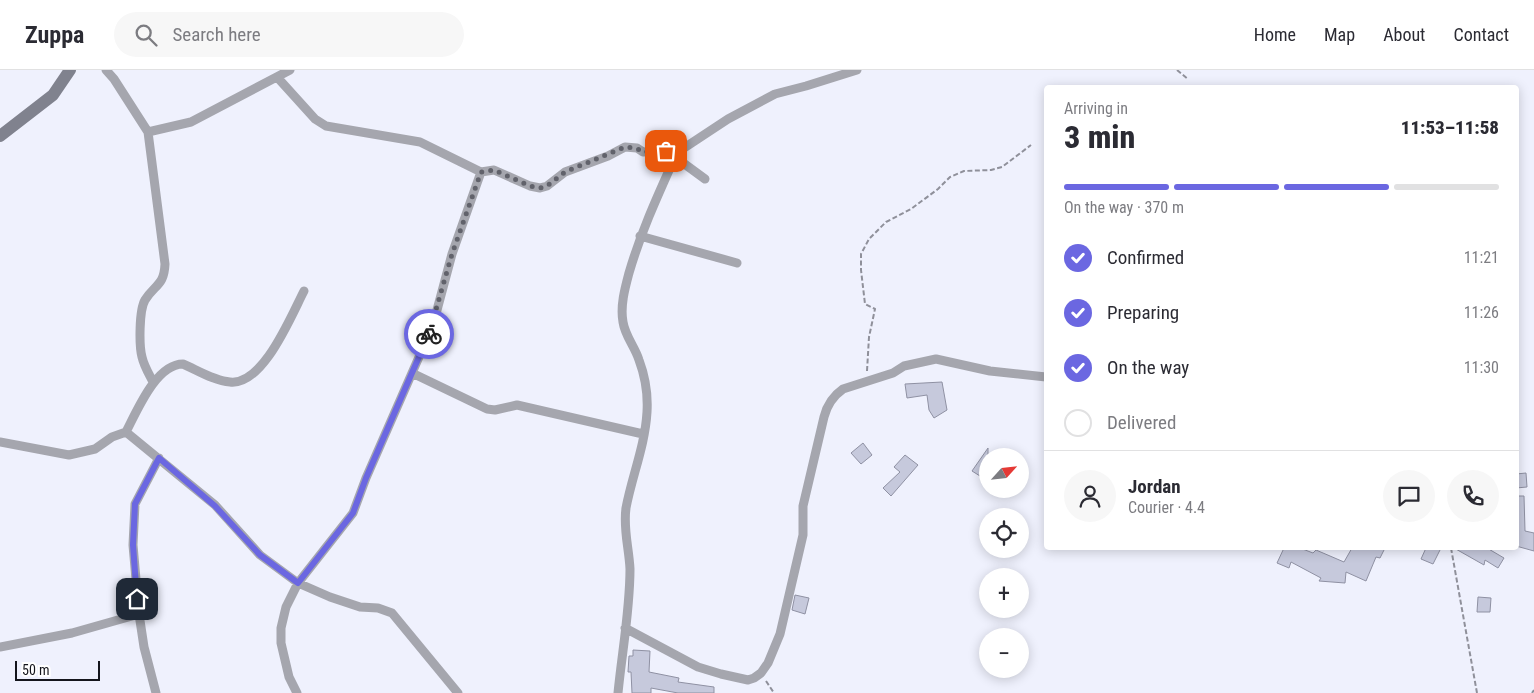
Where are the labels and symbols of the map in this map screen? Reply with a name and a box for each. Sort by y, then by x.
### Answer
pin [645,130,687,172]
courier [404,309,454,359]
north arrow [979,448,1029,498]
pin [116,578,158,620]
scale bar [15,658,100,681]

